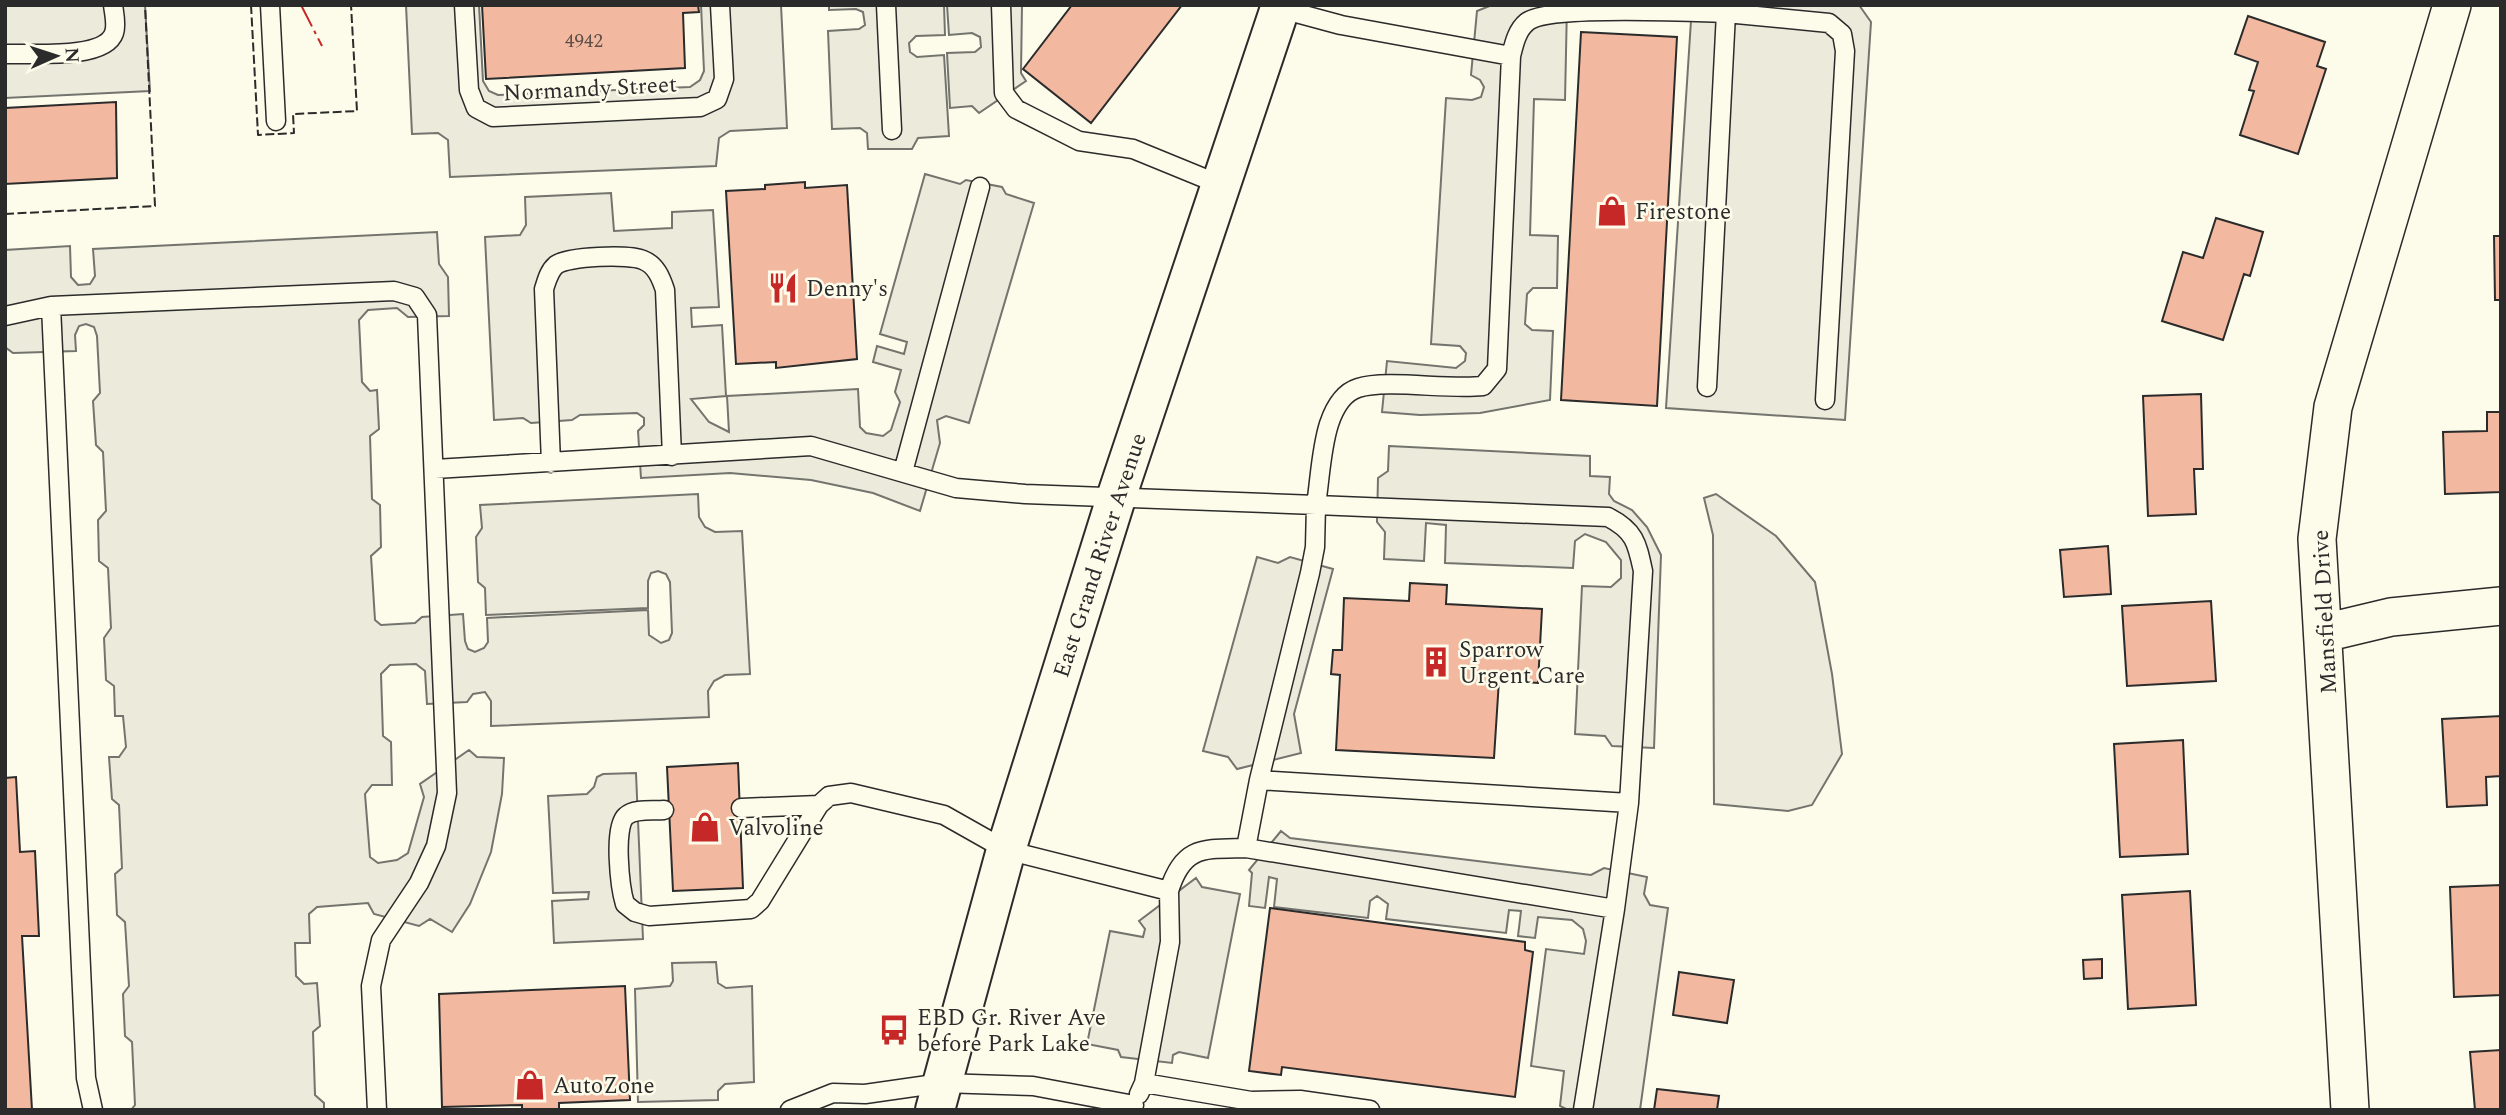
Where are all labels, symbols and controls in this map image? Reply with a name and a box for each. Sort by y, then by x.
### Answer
north arrow [21,21,91,91]
house number: 4942 [565,27,603,56]
text: N [57,47,86,64]
street label: Normandy Street [502,67,678,112]
shop icon: Firestone [1595,194,1629,228]
place label: Firestone [1635,195,1731,230]
restaurant icon: Denny's [766,271,800,305]
place label: Denny's [806,272,888,307]
street label: East Grand River Avenue [1044,429,1157,682]
street label: Mansfield Drive [2304,529,2347,695]
place label: Sparrow Urgent Care [1459,633,1585,694]
building icon: Sparrow Urgent Care [1419,645,1453,679]
shop icon: Valvoline [688,810,722,844]
place label: Valvoline [728,811,824,846]
place label: EBD Gr. River Ave before Park Lake [917,1001,1106,1062]
bus stop icon: EBD Gr. River Ave before Park Lake [877,1013,911,1047]
shop icon: AutoZone [513,1068,547,1102]
place label: AutoZone [553,1069,655,1104]

